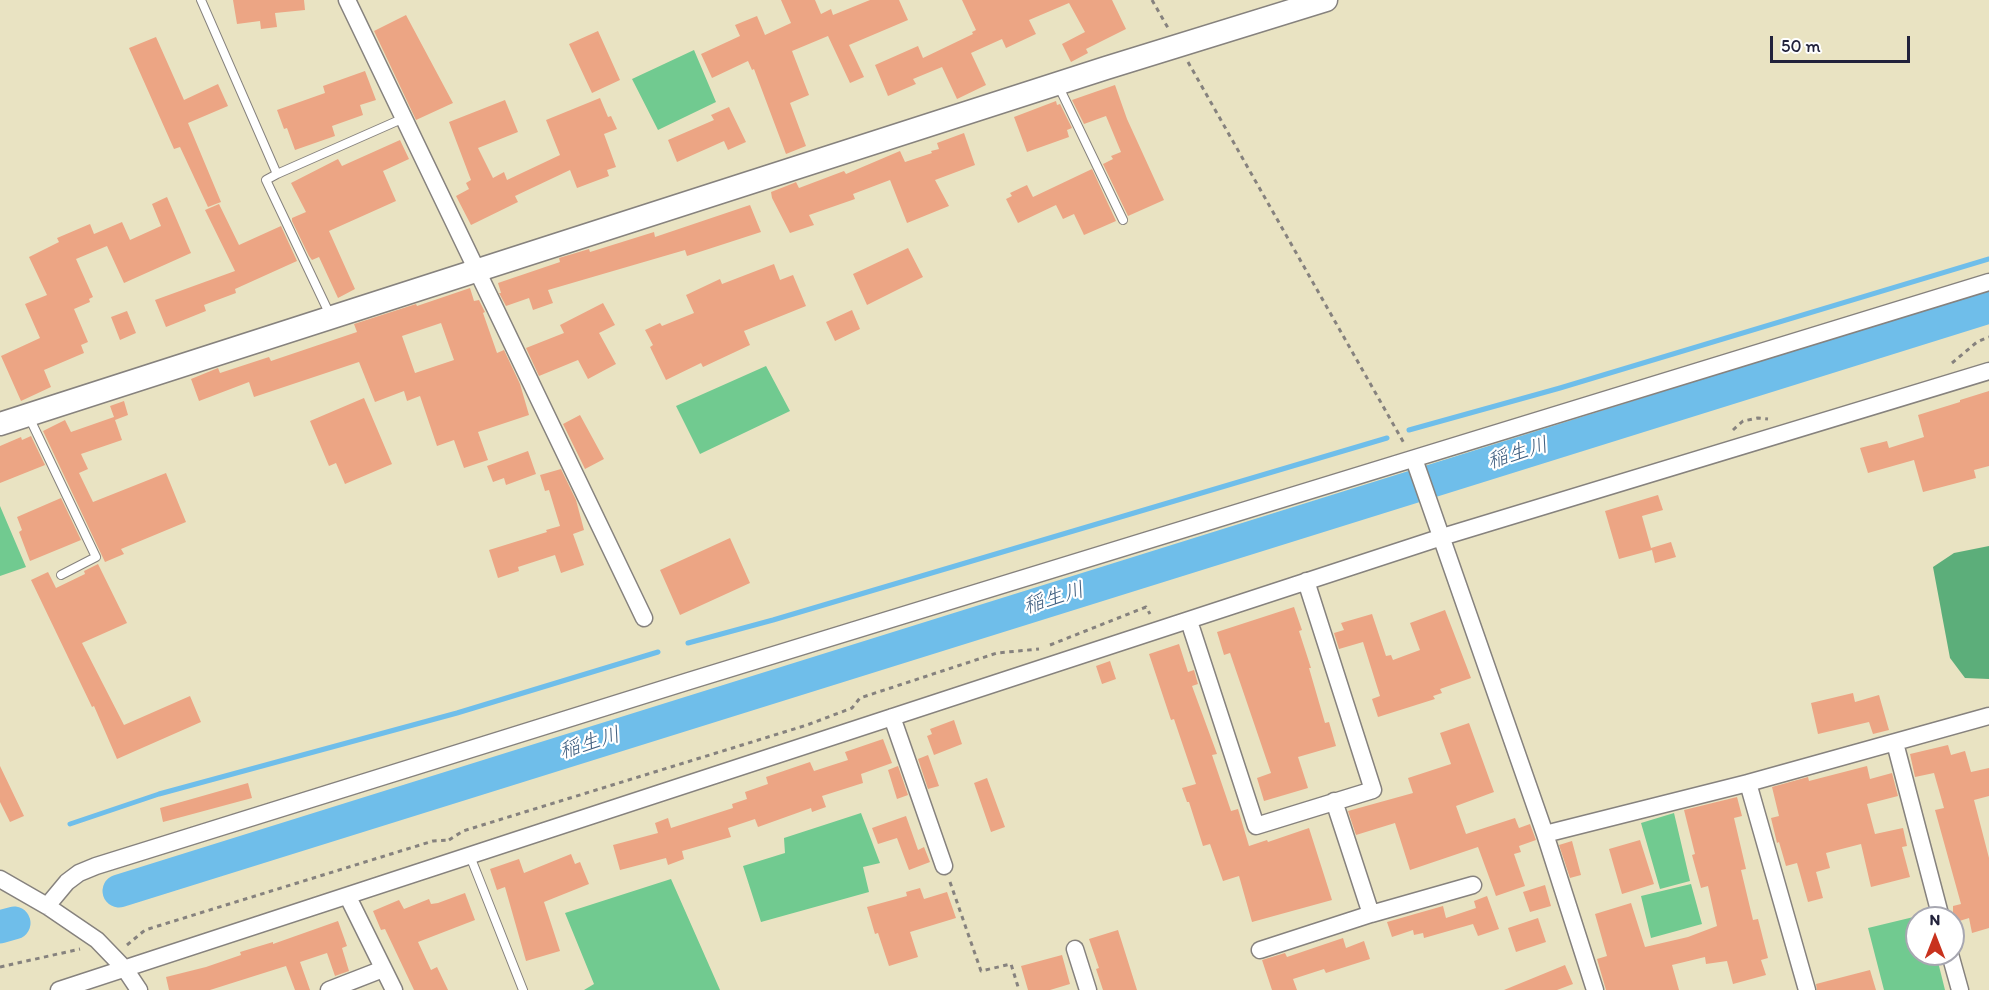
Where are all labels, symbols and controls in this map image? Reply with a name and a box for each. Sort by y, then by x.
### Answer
scale bar [1773,24,1912,62]
text: 50 m [1781,35,1821,57]
water label: 稲生川 [1484,433,1552,475]
water label: 稲生川 [1020,578,1088,620]
water label: 稲生川 [556,723,624,765]
north arrow [1905,906,1965,966]
text: N [1930,910,1940,929]

